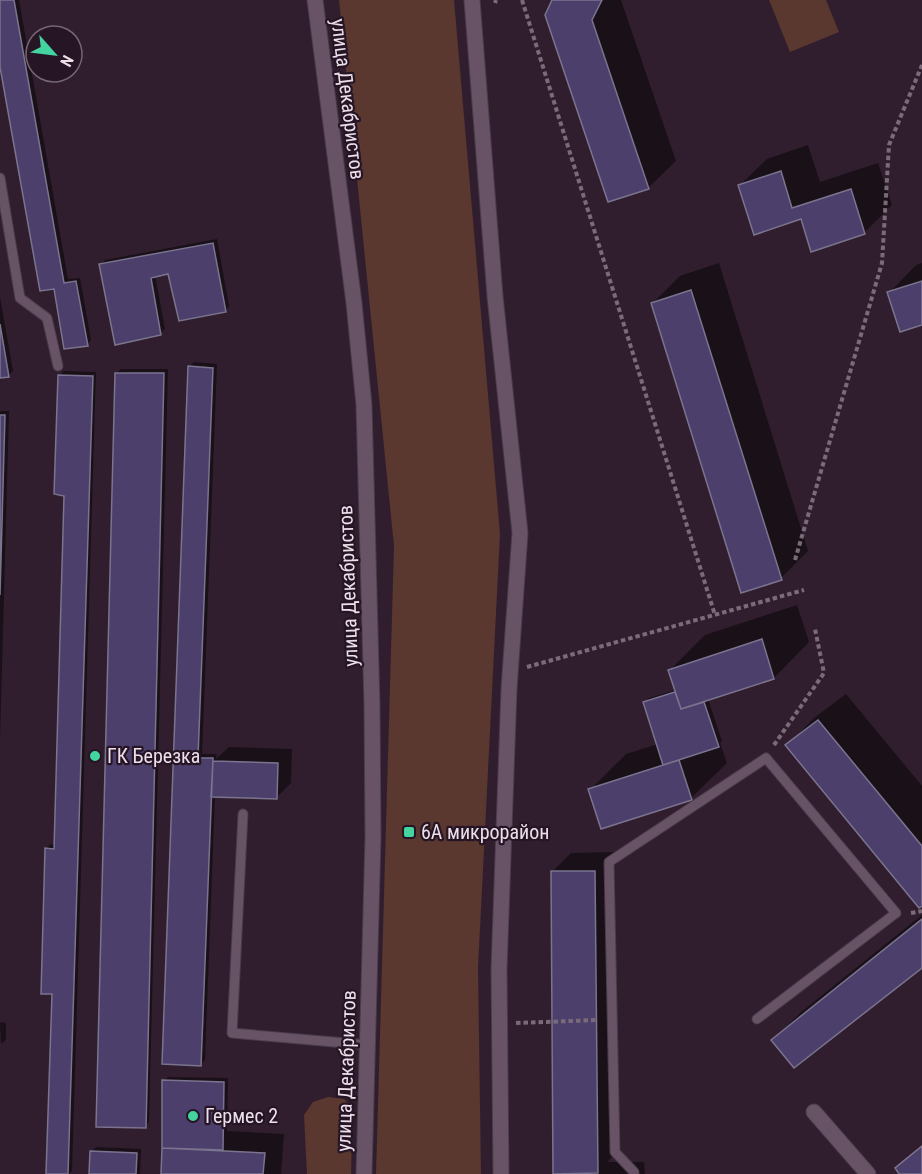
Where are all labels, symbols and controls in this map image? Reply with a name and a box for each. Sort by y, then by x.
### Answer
street label: улица Декабристов [326,17,370,181]
north arrow [24,24,84,84]
text: N [56,52,77,70]
street label: улица Декабристов [333,505,363,667]
place label: ГК Березка [107,744,200,768]
marker: ГК Березка [88,749,102,763]
place label: 6А микрорайон [421,820,549,844]
marker: 6А микрорайон [402,825,416,839]
street label: улица Декабристов [331,990,361,1152]
place label: Гермес 2 [205,1104,278,1128]
marker: Гермес 2 [186,1109,200,1123]

